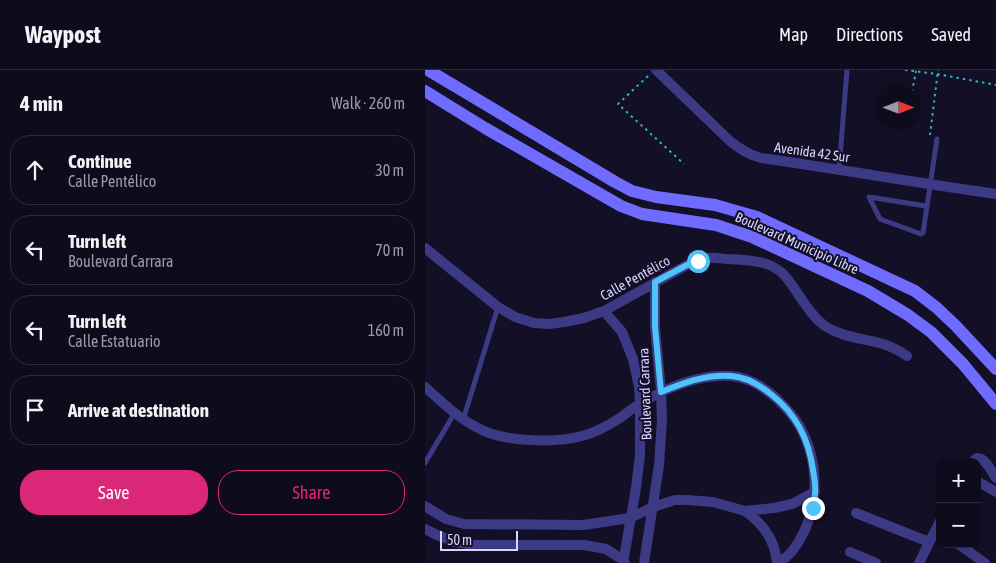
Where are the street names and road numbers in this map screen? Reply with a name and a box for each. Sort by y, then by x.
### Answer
street label: Avenida 42 Sur [773,139,851,165]
street label: Boulevard Municipio Libre [733,209,861,277]
street label: Calle Pentélico [597,252,673,304]
street label: Boulevard Carrara [635,348,655,440]

